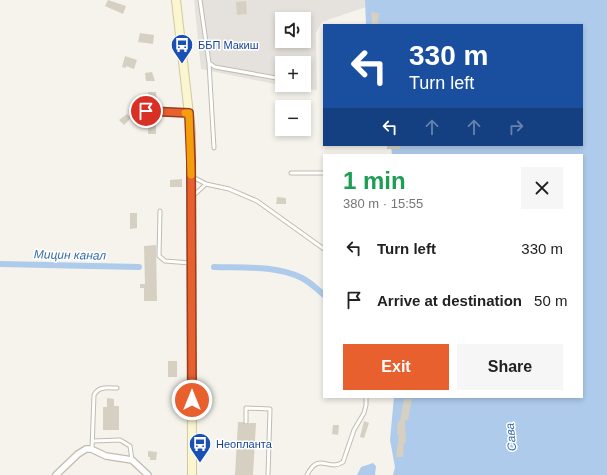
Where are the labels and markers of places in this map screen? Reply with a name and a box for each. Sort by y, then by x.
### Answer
bus stop icon: ББП Макиш [169,32,195,65]
place label: ББП Макиш [198,39,259,51]
pin [129,94,163,128]
bus stop icon: Неопланта [187,431,213,464]
place label: Неопланта [216,438,273,450]

